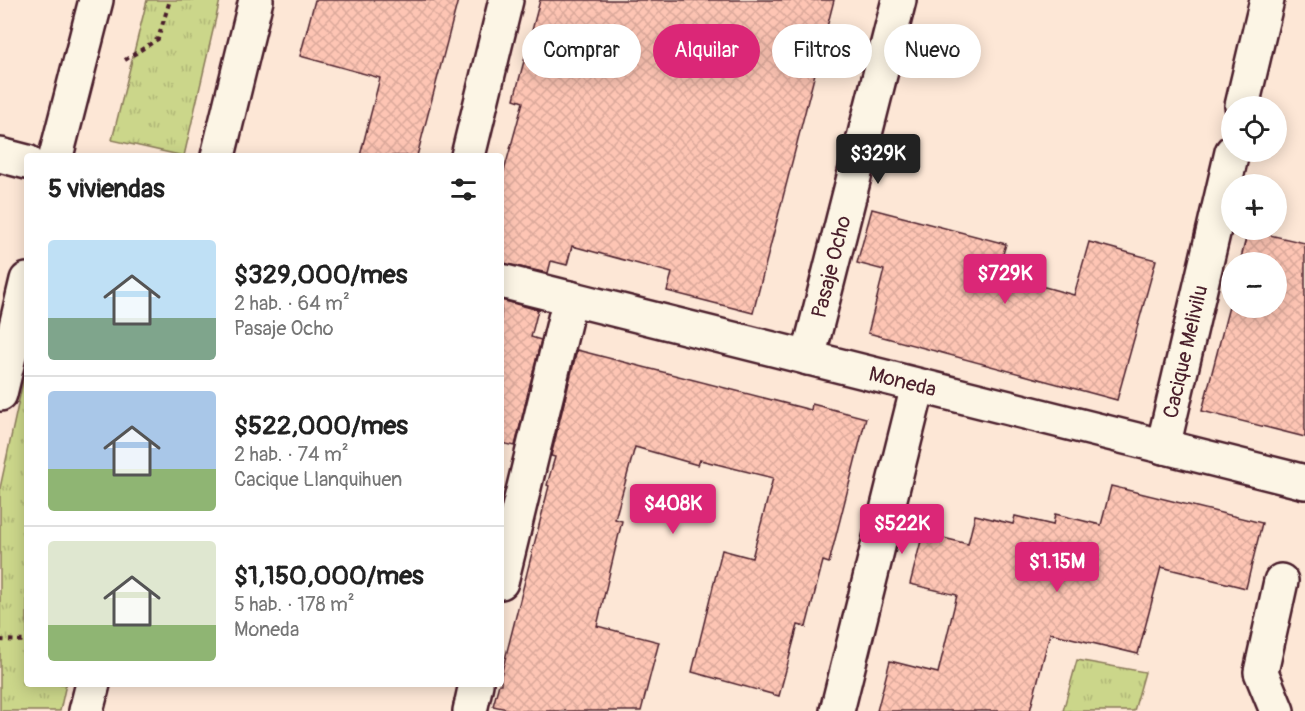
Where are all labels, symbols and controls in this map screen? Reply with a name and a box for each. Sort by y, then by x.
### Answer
chip: Comprar [522,24,641,78]
chip: Alquilar [653,24,760,78]
chip: Filtros [772,24,872,78]
chip: Nuevo [884,24,981,78]
map controls [1221,96,1287,318]
button: locate [1221,96,1287,162]
pin: $329K [836,134,920,185]
text: $329K [850,141,906,166]
text: 5 viviendas [48,173,165,205]
icon: filters [447,173,480,206]
button: + [1221,174,1287,240]
street label: Pasaje Ocho [805,213,857,321]
button: − [1221,252,1287,318]
pin: $729K [963,254,1047,305]
text: $329,000/mes [234,259,407,291]
text: $729K [978,261,1032,286]
icon: home [96,264,168,336]
street label: Cacique Melivilu [1157,282,1214,421]
text: 2 hab. · 64 m² [234,291,350,316]
text: Pasaje Ocho [234,316,334,341]
street label: Moneda [866,360,939,403]
text: $522,000/mes [234,410,408,442]
icon: home [96,415,168,487]
text: 2 hab. · 74 m² [234,442,349,467]
text: Cacique Llanquihuen [234,467,402,492]
pin: $408K [631,484,715,535]
text: $408K [644,491,702,516]
pin: $522K [860,504,944,555]
text: $522K [874,511,930,536]
pin: $1.15M [1008,542,1106,593]
text: $1.15M [1029,549,1085,574]
text: $1,150,000/mes [234,560,424,592]
icon: home [96,565,168,637]
text: 5 hab. · 178 m² [234,592,355,617]
text: Moneda [234,617,299,642]

